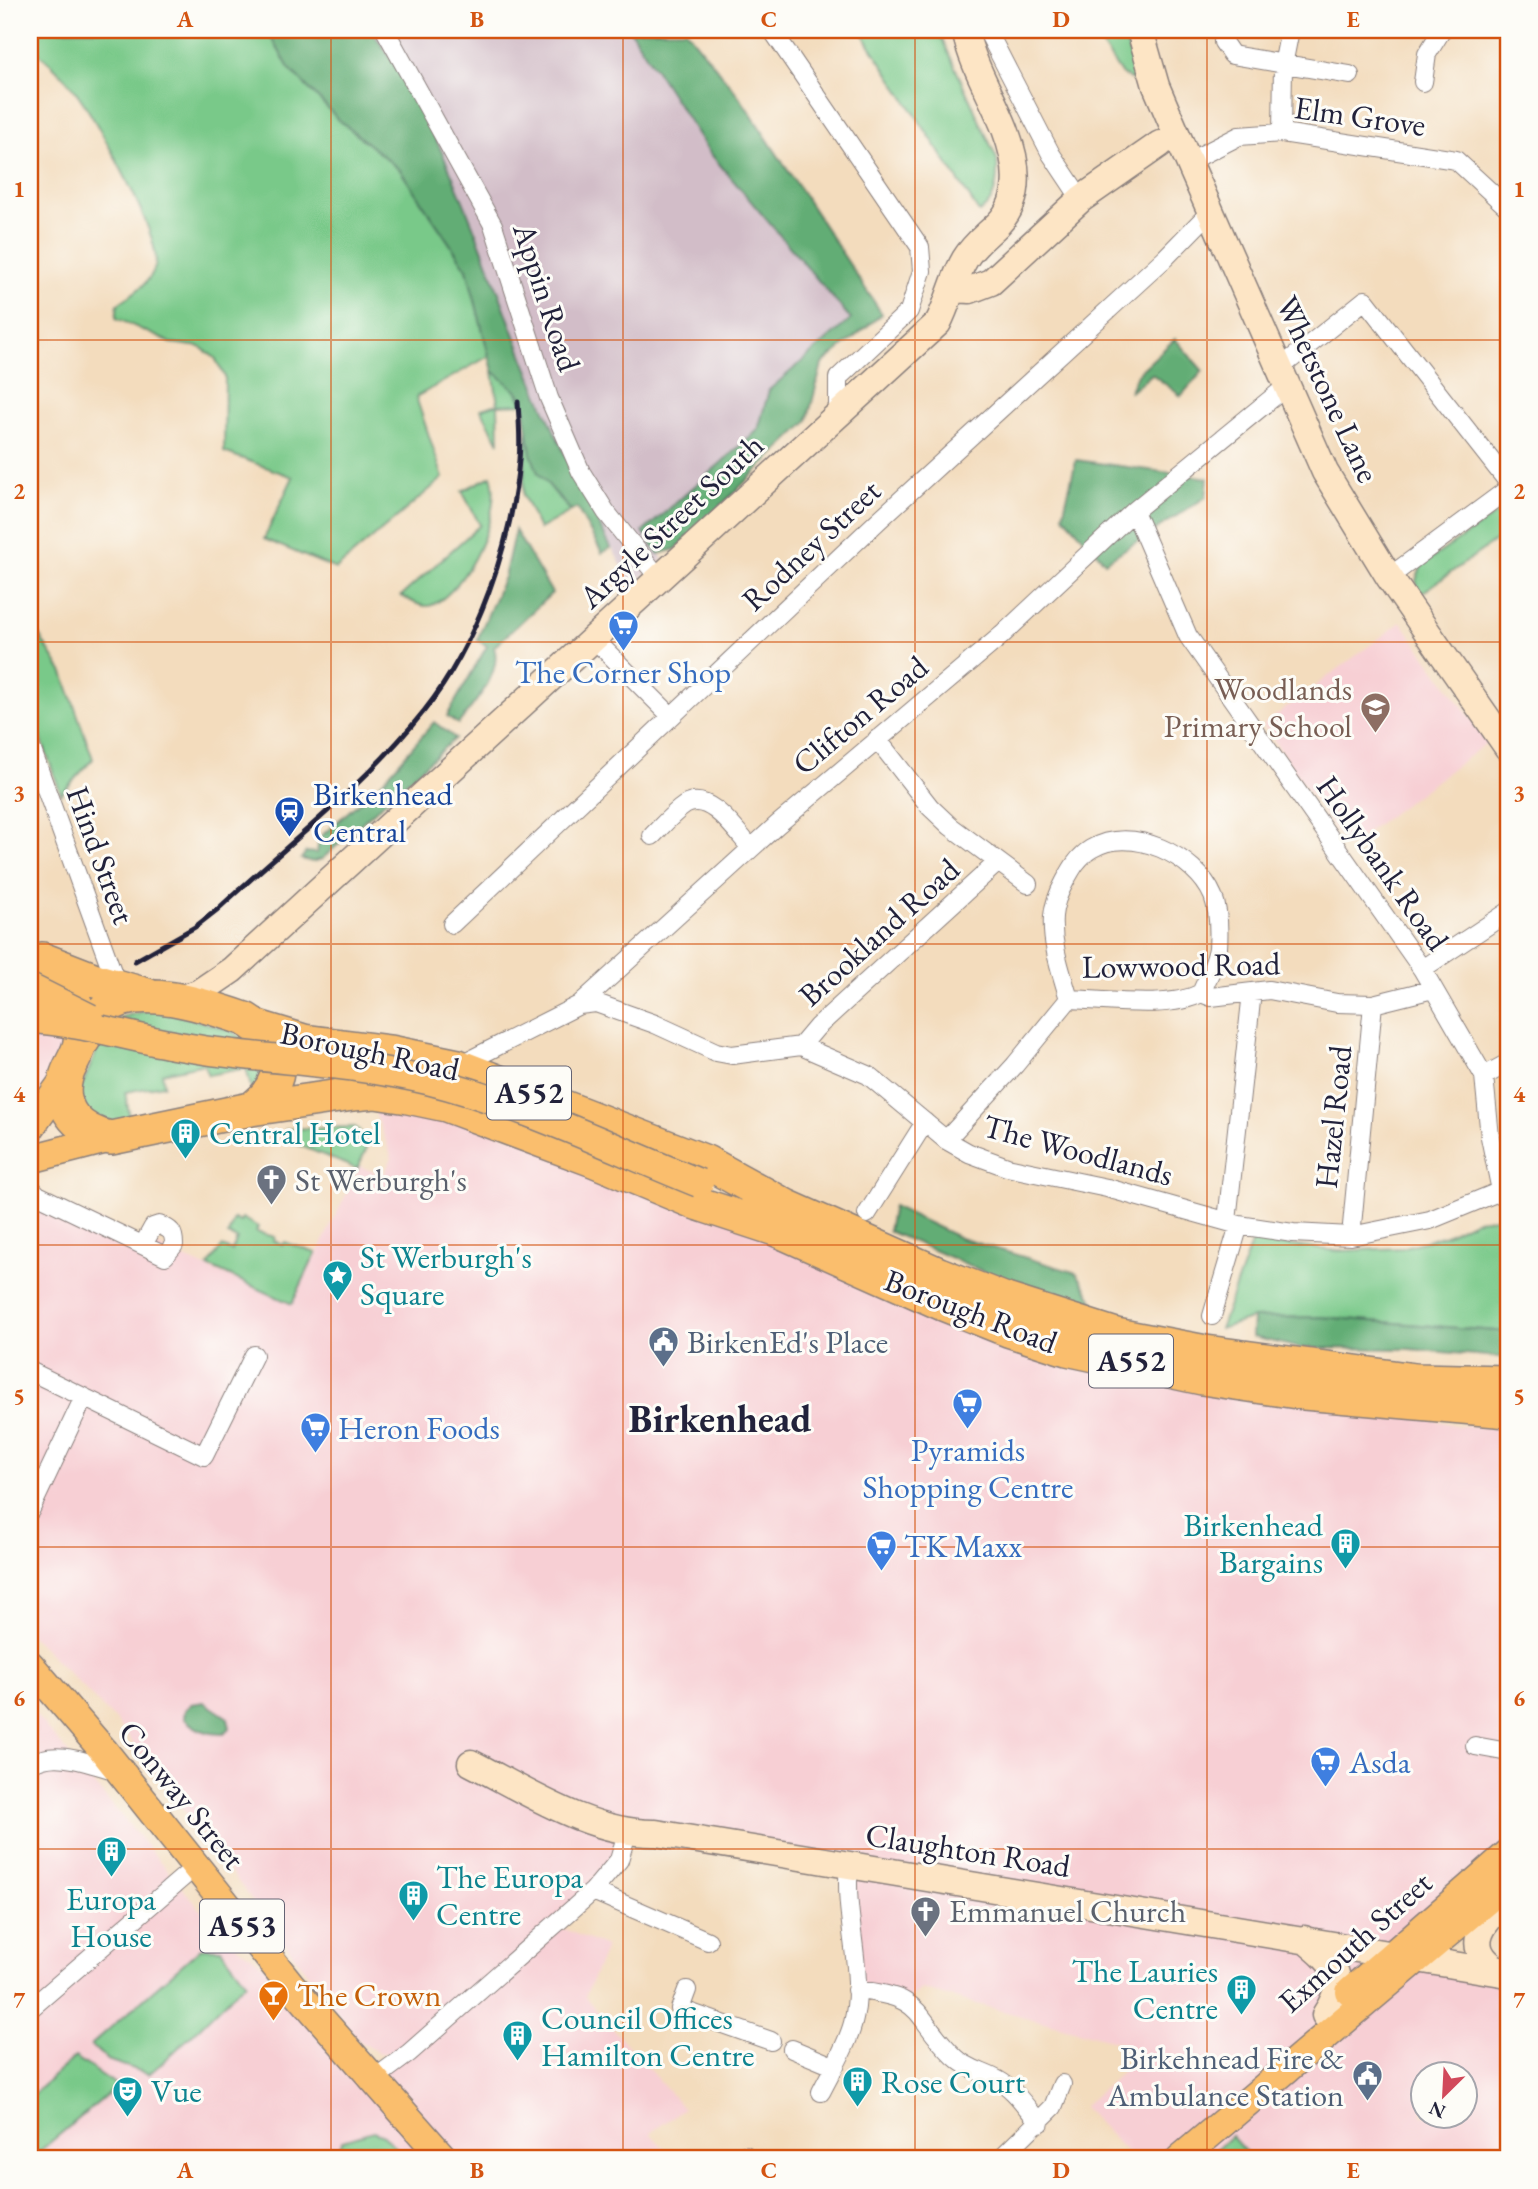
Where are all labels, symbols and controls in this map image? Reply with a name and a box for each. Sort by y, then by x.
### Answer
text: A [176,4,194,34]
text: B [470,4,484,34]
text: C [761,4,777,34]
text: D [1052,4,1070,34]
text: E [1346,4,1360,34]
street label: Elm Grove [1292,86,1428,146]
text: 1 [13,174,25,204]
text: 1 [1513,174,1525,204]
street label: Appin Road [503,217,591,377]
street label: Whetstone Lane [1266,289,1390,489]
street label: Argyle Street South [569,424,772,618]
street label: Rodney Street [733,470,889,620]
text: 2 [13,476,25,506]
text: 2 [1513,476,1525,506]
supermarket icon: The Corner Shop [606,608,640,652]
street label: Clifton Road [783,646,937,784]
place label: The Corner Shop [515,651,731,693]
place label: Woodlands Primary School [1164,668,1352,747]
school or university icon: Woodlands Primary School [1358,690,1392,734]
street label: Hollybank Road [1307,767,1459,959]
place label: Birkenhead Central [313,773,453,852]
text: 3 [13,778,25,808]
text: 3 [1513,778,1525,808]
street label: Hind Street [57,780,145,930]
station icon: Birkenhead Central [273,795,307,839]
street label: Brookland Road [790,848,969,1015]
street label: Lowwood Road [1081,942,1281,988]
street label: Borough Road [277,1012,464,1091]
street label: Hazel Road [1305,1043,1361,1191]
road number: A552 [487,1066,571,1120]
text: 4 [13,1079,26,1109]
text: 4 [1513,1079,1526,1109]
street label: The Woodlands [979,1105,1177,1195]
place label: Central Hotel [209,1112,381,1154]
building icon: Central Hotel [169,1116,203,1160]
place label: St Werburgh's [295,1159,467,1201]
church icon: St Werburgh's [255,1163,289,1207]
place label: St Werburgh's Square [360,1236,532,1315]
place icon: St Werburgh's Square [320,1258,354,1302]
street label: Borough Road [879,1259,1064,1363]
place label: BirkenEd's Place [687,1321,888,1363]
public building icon: BirkenEd's Place [647,1325,681,1369]
road number: A552 [1089,1334,1173,1387]
text: 5 [13,1381,25,1411]
text: 5 [1513,1381,1525,1411]
supermarket icon: Pyramids Shopping Centre [951,1386,985,1430]
district label: Birkenhead [629,1394,811,1443]
place label: Heron Foods [338,1407,500,1449]
supermarket icon: Heron Foods [298,1411,332,1455]
place label: Pyramids Shopping Centre [863,1429,1073,1508]
place label: Birkenhead Bargains [1183,1504,1324,1583]
place label: TK Maxx [904,1525,1022,1567]
building icon: Birkenhead Bargains [1329,1526,1363,1570]
supermarket icon: TK Maxx [864,1529,898,1573]
text: 6 [13,1683,25,1713]
text: 6 [1513,1683,1525,1713]
street label: Conway Street [109,1712,255,1878]
place label: Asda [1348,1741,1411,1783]
supermarket icon: Asda [1309,1745,1343,1789]
street label: Claughton Road [863,1813,1074,1887]
building icon: Europa House [94,1835,128,1879]
place label: The Europa Centre [436,1856,583,1935]
street label: Exmouth Street [1269,1862,1441,2022]
place label: Europa House [66,1878,156,1957]
building icon: The Europa Centre [396,1878,430,1922]
place label: Emmanuel Church [949,1890,1186,1932]
church icon: Emmanuel Church [909,1894,943,1938]
road number: A553 [200,1900,284,1952]
place label: The Lauries Centre [1072,1950,1218,2029]
building icon: The Lauries Centre [1224,1972,1258,2016]
place label: The Crown [297,1974,441,2016]
bar icon: The Crown [257,1978,291,2022]
text: 7 [13,1985,26,2015]
text: 7 [1513,1985,1526,2015]
place label: Council Offices Hamilton Centre [541,1997,755,2076]
building icon: Council Offices Hamilton Centre [501,2019,535,2063]
place label: Birkehnead Fire & Ambulance Station [1106,2037,1344,2116]
public building icon: Birkehnead Fire & Ambulance Station [1350,2059,1384,2103]
north arrow [1408,2060,1478,2130]
place label: Rose Court [881,2061,1025,2103]
building icon: Rose Court [841,2065,875,2109]
place label: Vue [151,2070,202,2112]
theatre icon: Vue [111,2074,145,2118]
text: N [1425,2095,1449,2125]
text: A [176,2155,194,2185]
text: B [470,2155,484,2185]
text: C [761,2155,777,2185]
text: D [1052,2155,1070,2185]
text: E [1346,2155,1360,2185]

